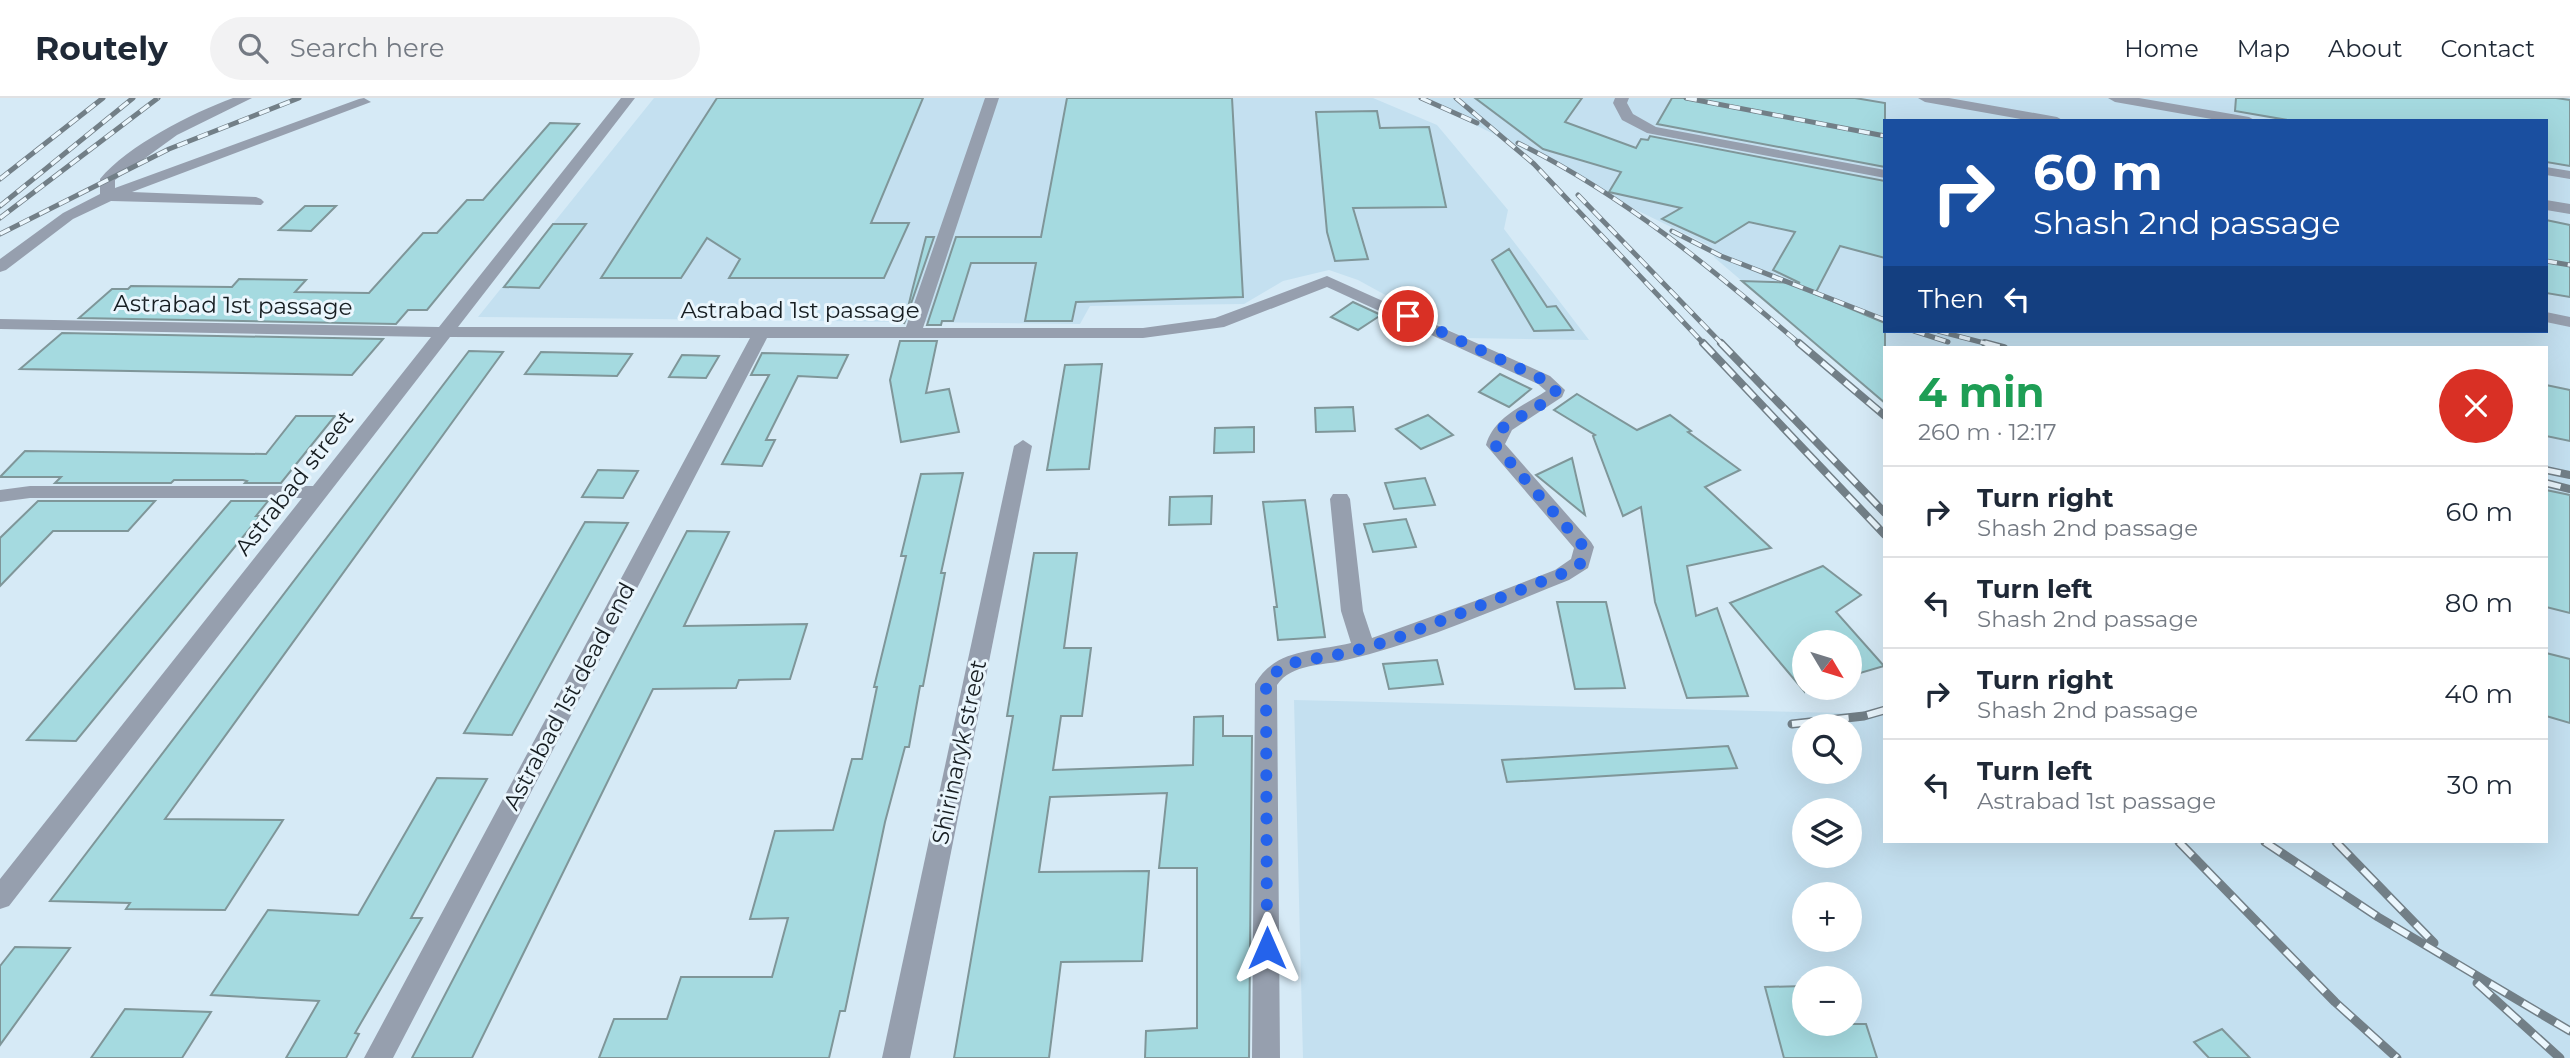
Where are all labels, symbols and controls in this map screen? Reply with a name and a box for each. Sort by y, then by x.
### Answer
search box [210,17,700,80]
text: Routely [35,28,168,68]
icon: search [234,29,272,67]
text: Search here [290,32,445,64]
text: Home [2124,34,2199,63]
text: Map [2237,34,2290,63]
text: About [2328,34,2402,63]
text: Contact [2440,34,2535,63]
text: 60 m [2033,143,2163,202]
icon: right [1918,147,2009,238]
text: Shash 2nd passage [2033,203,2341,242]
icon: left [1998,280,2036,318]
text: Then [1918,283,1984,315]
pin [1378,286,1438,346]
street label: Astrabad 1st passage [113,289,353,321]
street label: Astrabad 1st passage [680,296,920,324]
icon: arrive [1389,297,1427,335]
text: 4 min [1918,366,2045,418]
button: close [2439,369,2513,443]
street label: Astrabad street [229,405,359,561]
text: 260 m · 12:17 [1918,418,2057,446]
text: Turn right [1977,482,2113,514]
icon: right [1918,493,1956,531]
text: 60 m [2446,496,2513,528]
text: Shash 2nd passage [1977,514,2198,542]
text: Turn left [1977,573,2093,605]
street label: Astrabad 1st dead end [497,577,641,815]
icon: left [1918,584,1956,622]
text: 80 m [2445,587,2513,619]
text: Shash 2nd passage [1977,605,2198,633]
north arrow [1792,630,1862,700]
map controls [1792,630,1862,1036]
street label: Shirinaryk street [926,657,992,847]
text: Turn right [1977,664,2113,696]
icon: right [1918,675,1956,713]
text: 40 m [2444,678,2513,710]
text: Shash 2nd passage [1977,696,2198,724]
button: search [1792,714,1862,784]
text: Turn left [1977,755,2093,787]
icon: left [1918,766,1956,804]
text: 30 m [2447,769,2513,801]
text: Astrabad 1st passage [1977,787,2216,815]
button: layers [1792,798,1862,868]
button: + [1792,882,1862,952]
position arrow [1230,911,1304,985]
button: − [1792,966,1862,1036]

